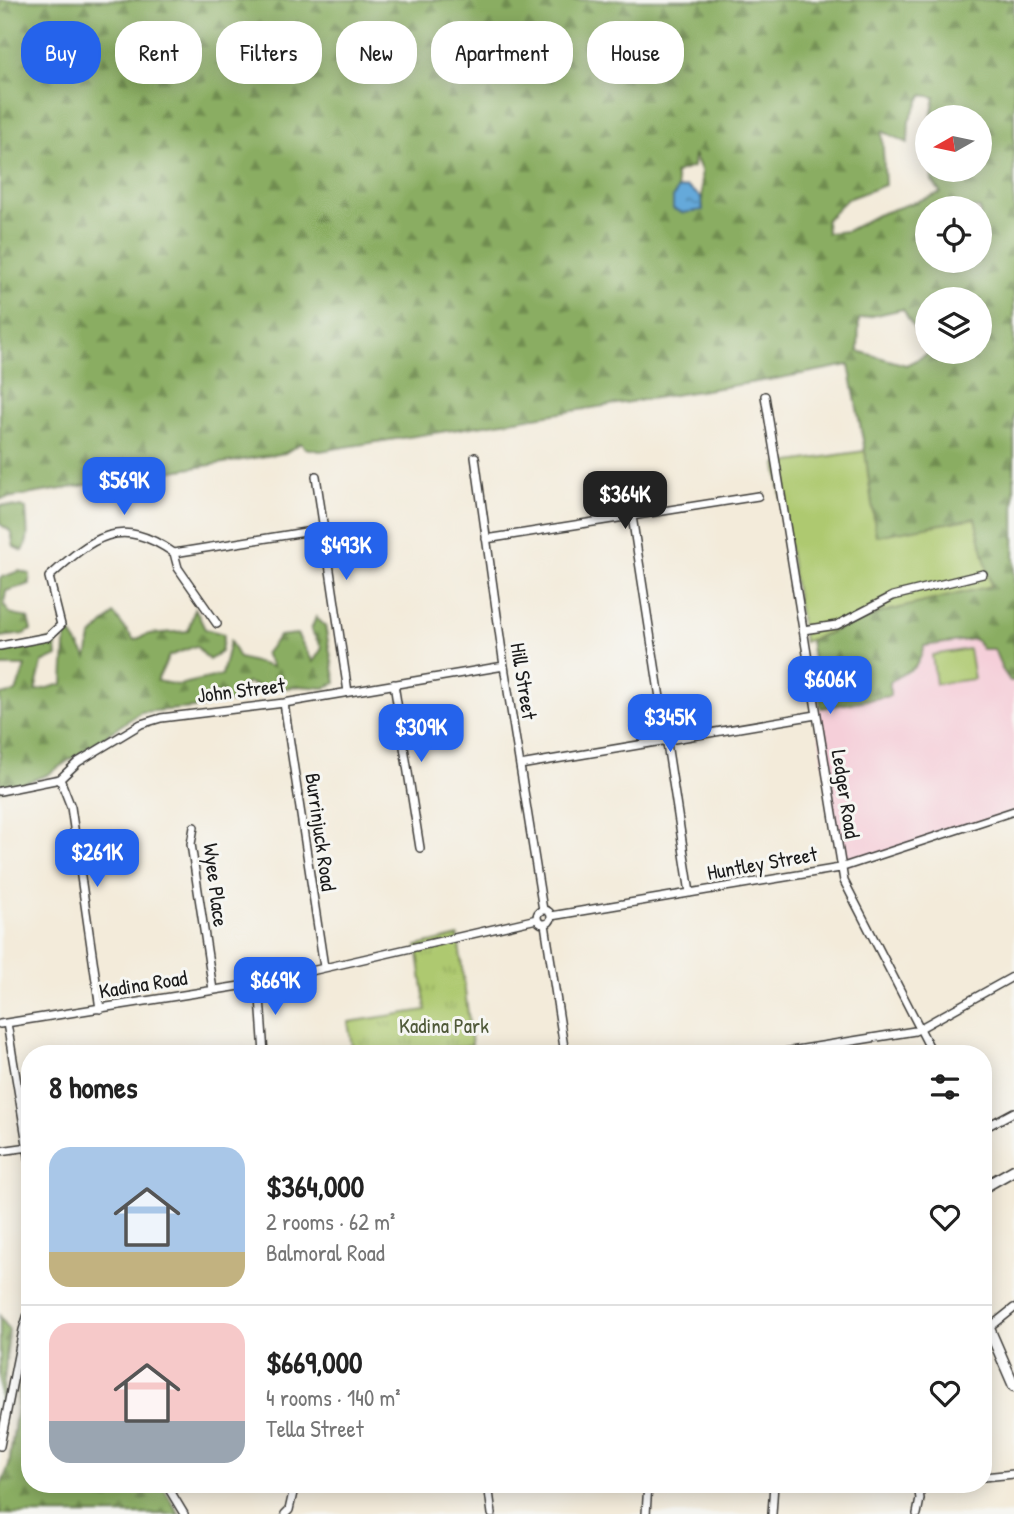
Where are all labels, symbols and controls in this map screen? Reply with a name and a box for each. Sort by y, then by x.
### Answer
chip: Buy [21,21,101,84]
chip: Rent [115,21,202,84]
chip: Filters [216,21,322,84]
chip: New [336,21,417,84]
chip: Apartment [431,21,573,84]
chip: House [587,21,684,84]
north arrow [915,105,992,182]
map controls [915,105,992,364]
button: locate [915,196,992,273]
button: layers [915,287,992,364]
pin: $569K [75,458,173,517]
text: $569K [98,464,150,495]
pin: $364K [576,472,674,531]
text: $364K [599,478,651,509]
pin: $493K [297,522,395,582]
text: $493K [320,529,372,560]
street label: Hill Street [504,641,544,722]
pin: $606K [781,656,879,716]
text: $606K [804,663,856,694]
street label: John Street [195,670,287,710]
pin: $345K [621,694,719,754]
text: $345K [644,701,696,732]
pin: $309K [372,704,470,764]
text: $309K [395,711,447,742]
street label: Ledger Road [825,748,867,840]
street label: Burrinjuck Road [298,771,344,893]
pin: $261K [48,830,146,889]
text: $261K [71,836,123,867]
street label: Huntley Street [705,839,820,887]
street label: Wyee Place [197,842,235,928]
pin: $669K [226,958,324,1017]
street label: Kadina Road [97,963,189,1005]
text: $669K [250,964,300,995]
park label: Kadina Park [399,1011,489,1040]
text: 8 homes [49,1067,137,1107]
icon: filters [926,1068,964,1106]
text: $364,000 [266,1166,364,1206]
icon: home [105,1175,189,1259]
icon: heart [926,1198,964,1236]
text: 2 rooms · 62 m² [266,1206,395,1237]
text: Balmoral Road [266,1237,385,1268]
text: $669,000 [266,1342,363,1382]
icon: home [105,1351,189,1435]
icon: heart [926,1374,964,1412]
text: 4 rooms · 140 m² [266,1382,400,1413]
text: Tella Street [266,1413,364,1444]

